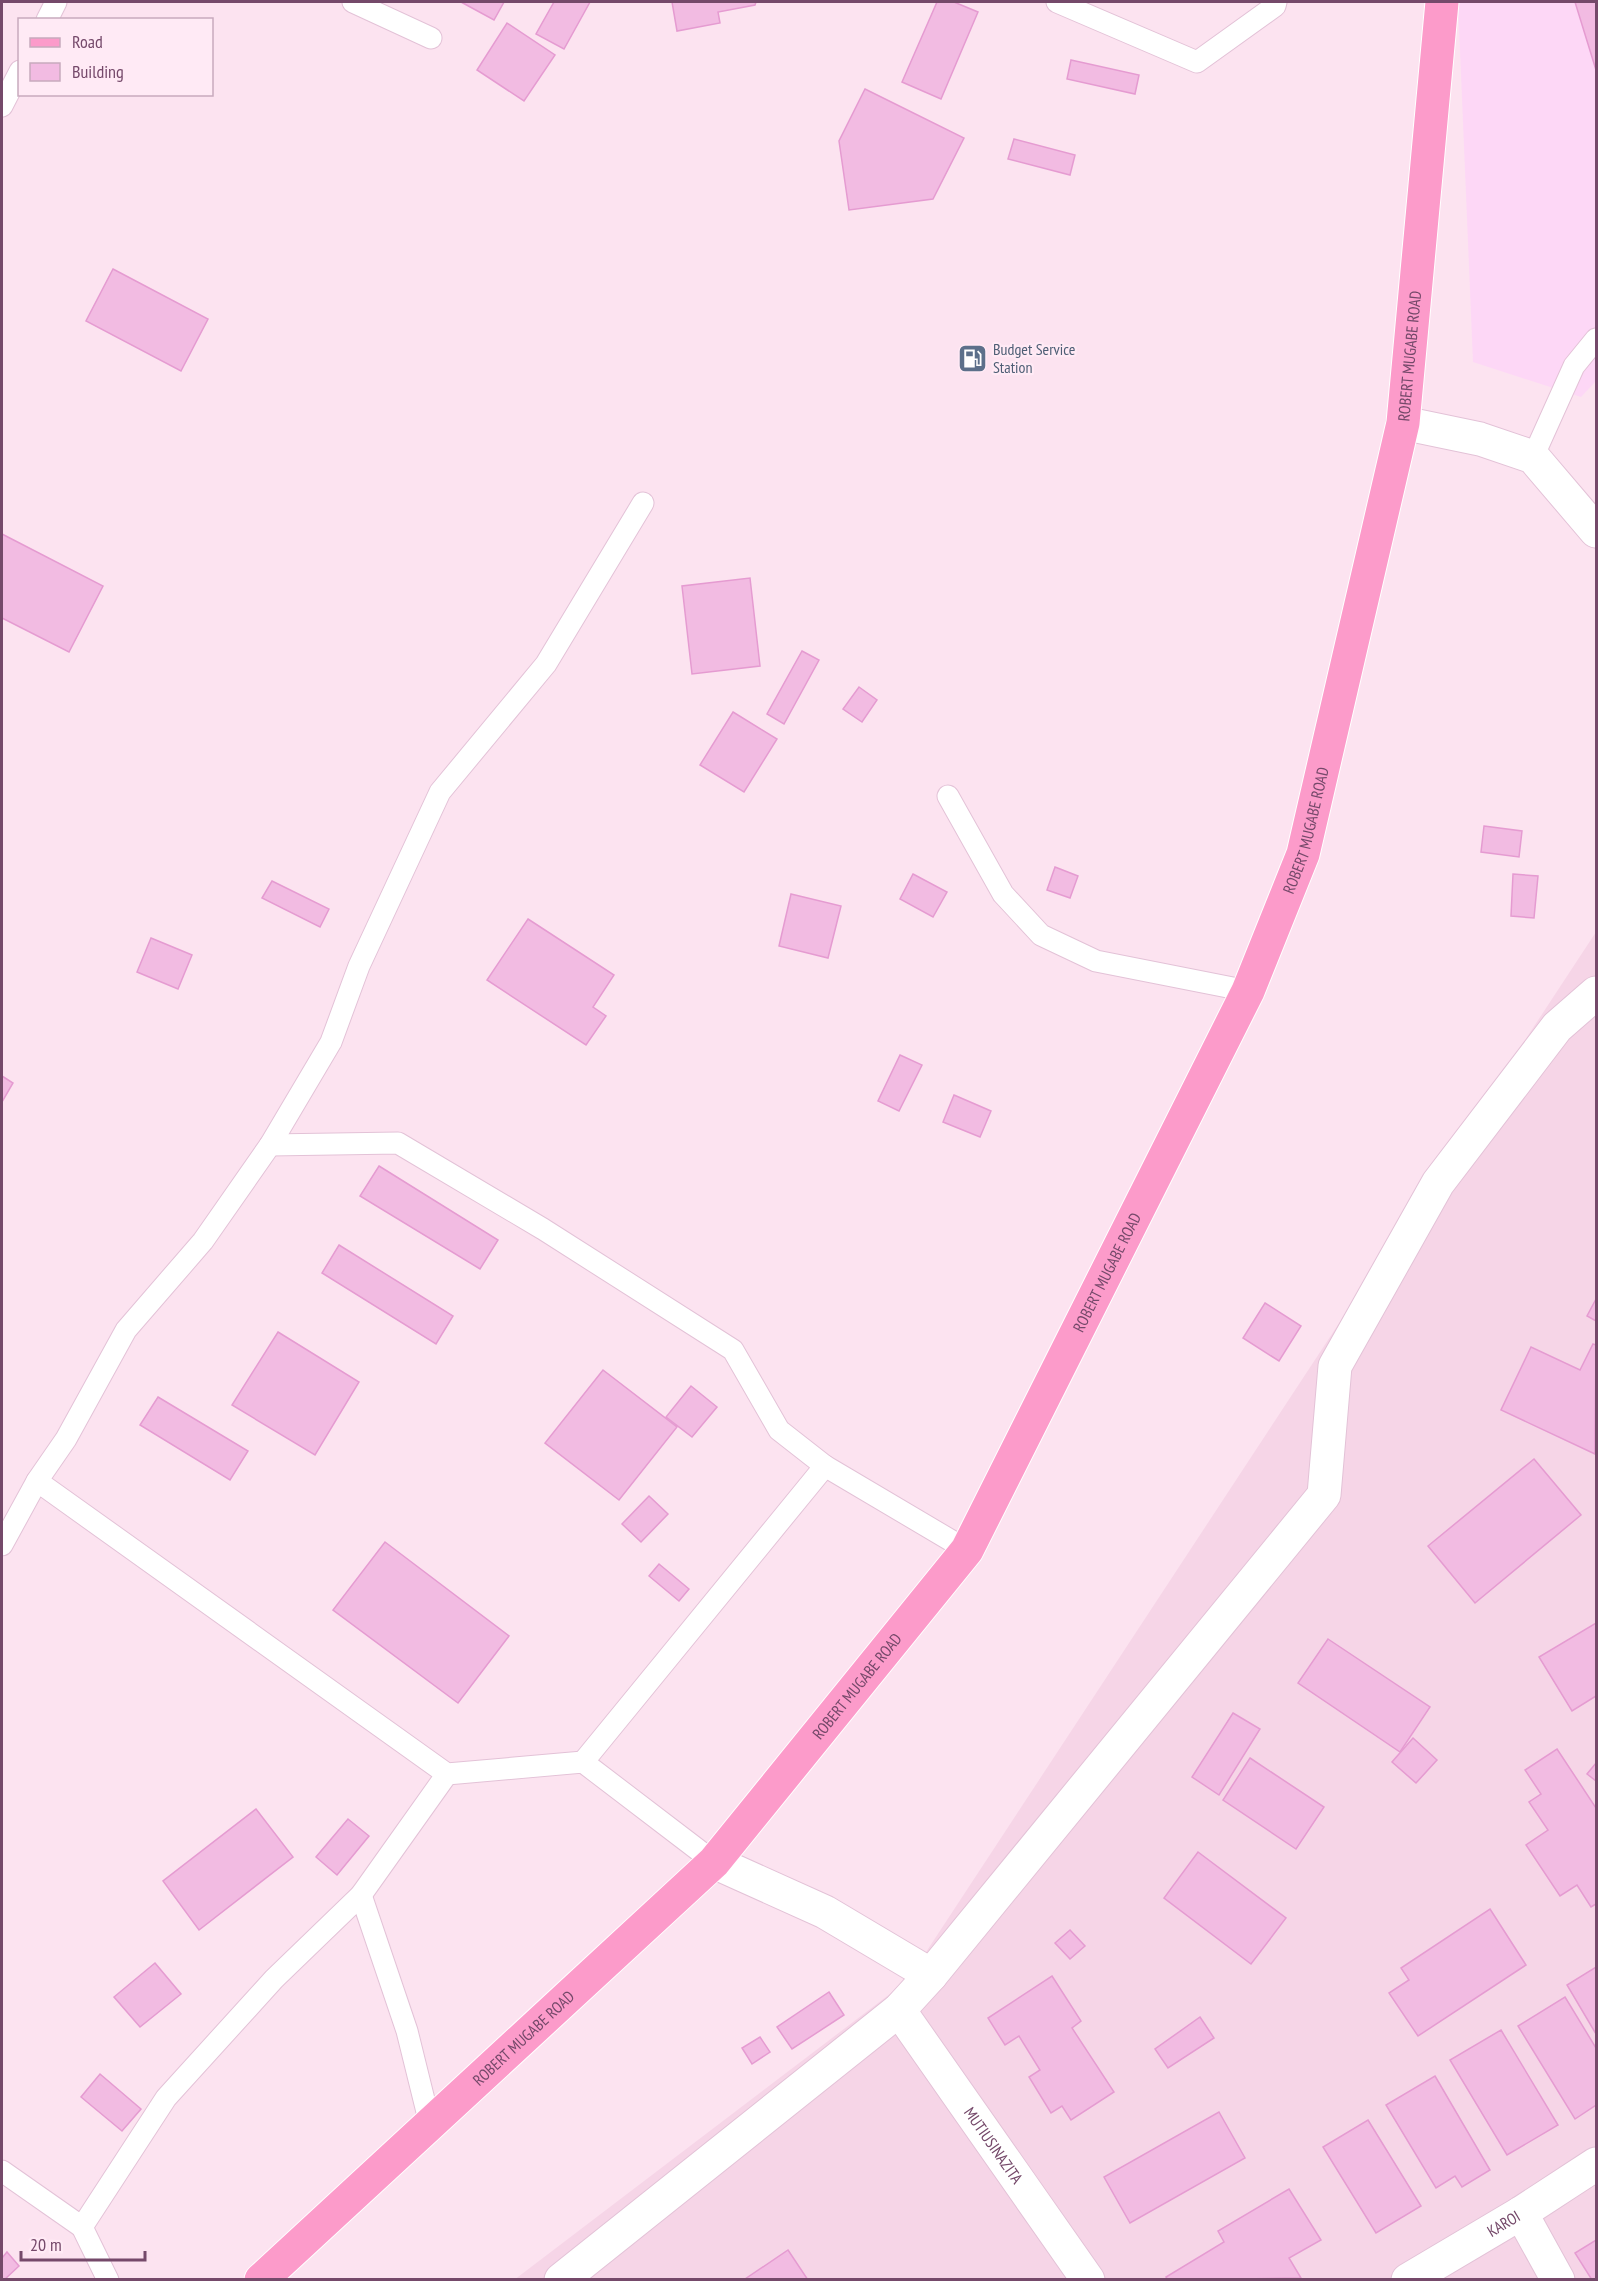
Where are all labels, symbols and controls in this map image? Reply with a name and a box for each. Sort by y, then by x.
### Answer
legend [18,18,213,96]
text: Road [72,30,103,53]
text: Building [72,60,124,83]
street label: ROBERT MUGABE ROAD [1393,290,1425,422]
place label: Budget Service Station [993,339,1075,377]
fuel station icon: Budget Service Station [956,342,988,374]
street label: ROBERT MUGABE ROAD [1278,765,1333,897]
street label: ROBERT MUGABE ROAD [1068,1209,1145,1335]
street label: ROBERT MUGABE ROAD [808,1629,906,1743]
street label: ROBERT MUGABE ROAD [468,1986,578,2090]
street label: MUTIUSINAZITA [960,2103,1028,2188]
street label: KAROI [1483,2206,1524,2241]
scale bar [21,2224,146,2262]
text: 20 m [30,2233,62,2256]

